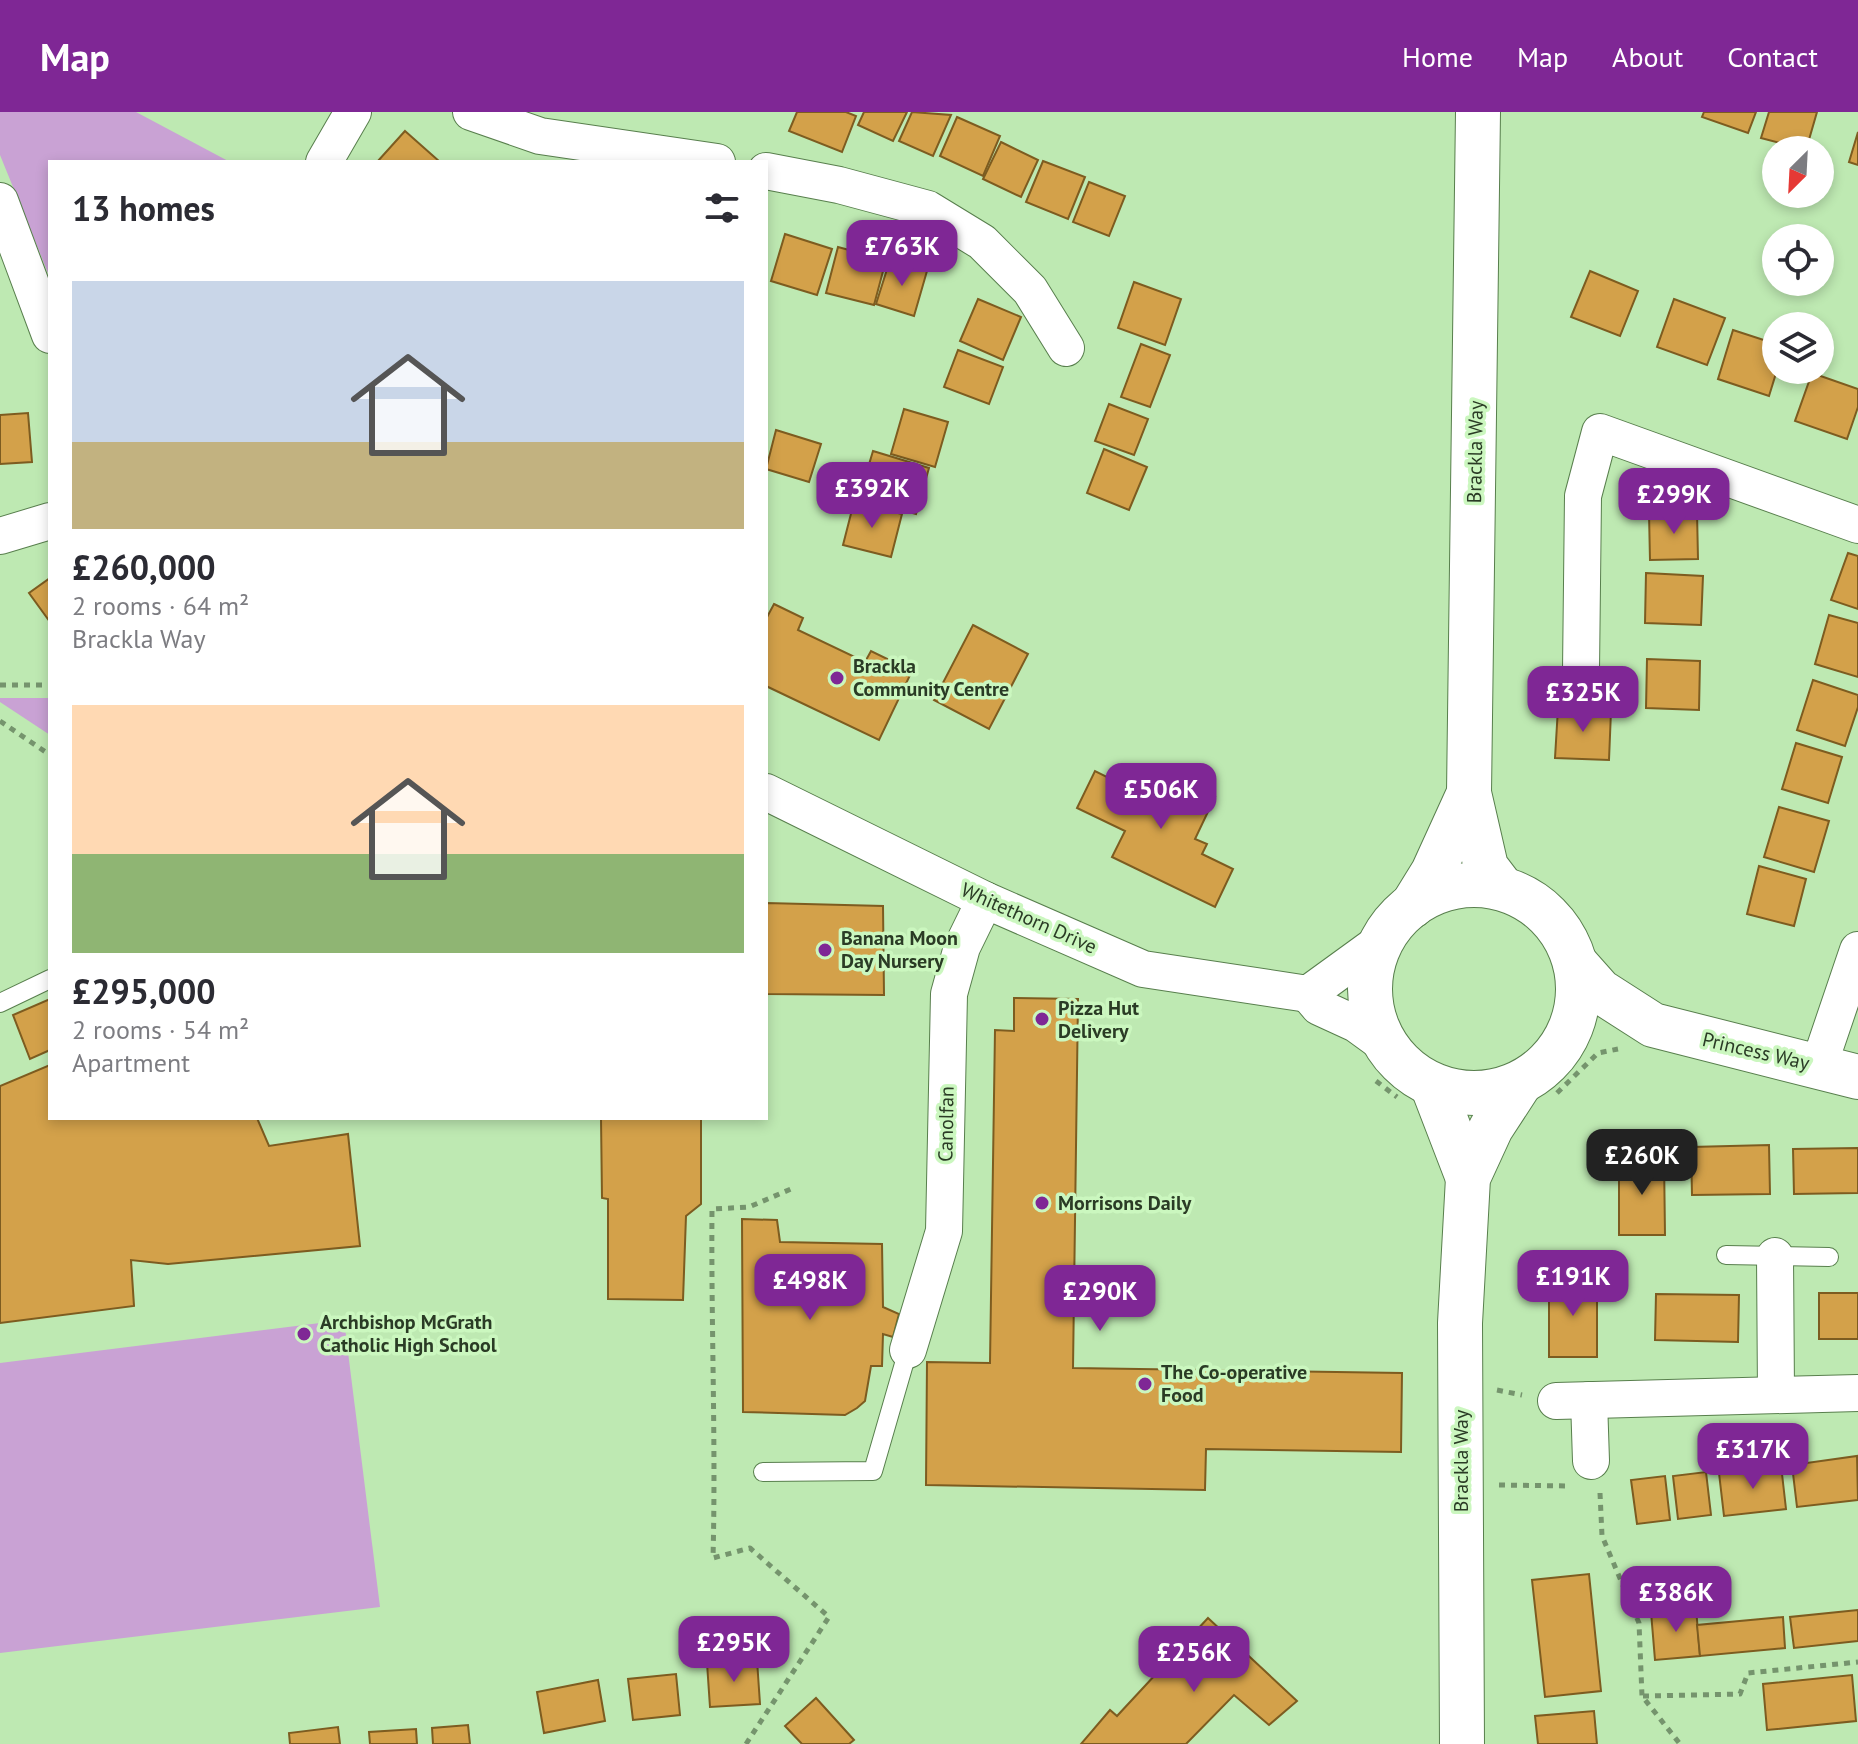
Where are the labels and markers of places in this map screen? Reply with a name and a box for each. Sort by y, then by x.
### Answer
pin: £763K [846,220,958,288]
pin: £392K [816,462,928,530]
pin: £299K [1618,468,1730,536]
place label: Brackla Community Centre [853,653,1009,702]
pin: £325K [1527,666,1639,734]
marker: Brackla Community Centre [828,669,846,687]
pin: £506K [1105,763,1217,831]
place label: Banana Moon Day Nursery [841,925,958,974]
marker: Banana Moon Day Nursery [816,941,834,959]
place label: Pizza Hut Delivery [1058,995,1139,1044]
marker: Pizza Hut Delivery [1033,1010,1051,1028]
pin: £260K [1586,1129,1698,1197]
place label: Morrisons Daily [1058,1190,1192,1216]
marker: Morrisons Daily [1033,1194,1051,1212]
pin: £191K [1517,1250,1629,1318]
pin: £498K [754,1254,866,1322]
pin: £290K [1044,1265,1156,1333]
place label: Archbishop McGrath Catholic High School [320,1309,497,1358]
marker: Archbishop McGrath Catholic High School [295,1325,313,1343]
place label: The Co-operative Food [1161,1359,1307,1408]
marker: The Co-operative Food [1136,1375,1154,1393]
pin: £317K [1697,1423,1809,1491]
pin: £386K [1620,1566,1732,1634]
pin: £295K [678,1616,790,1684]
pin: £256K [1138,1626,1250,1694]

